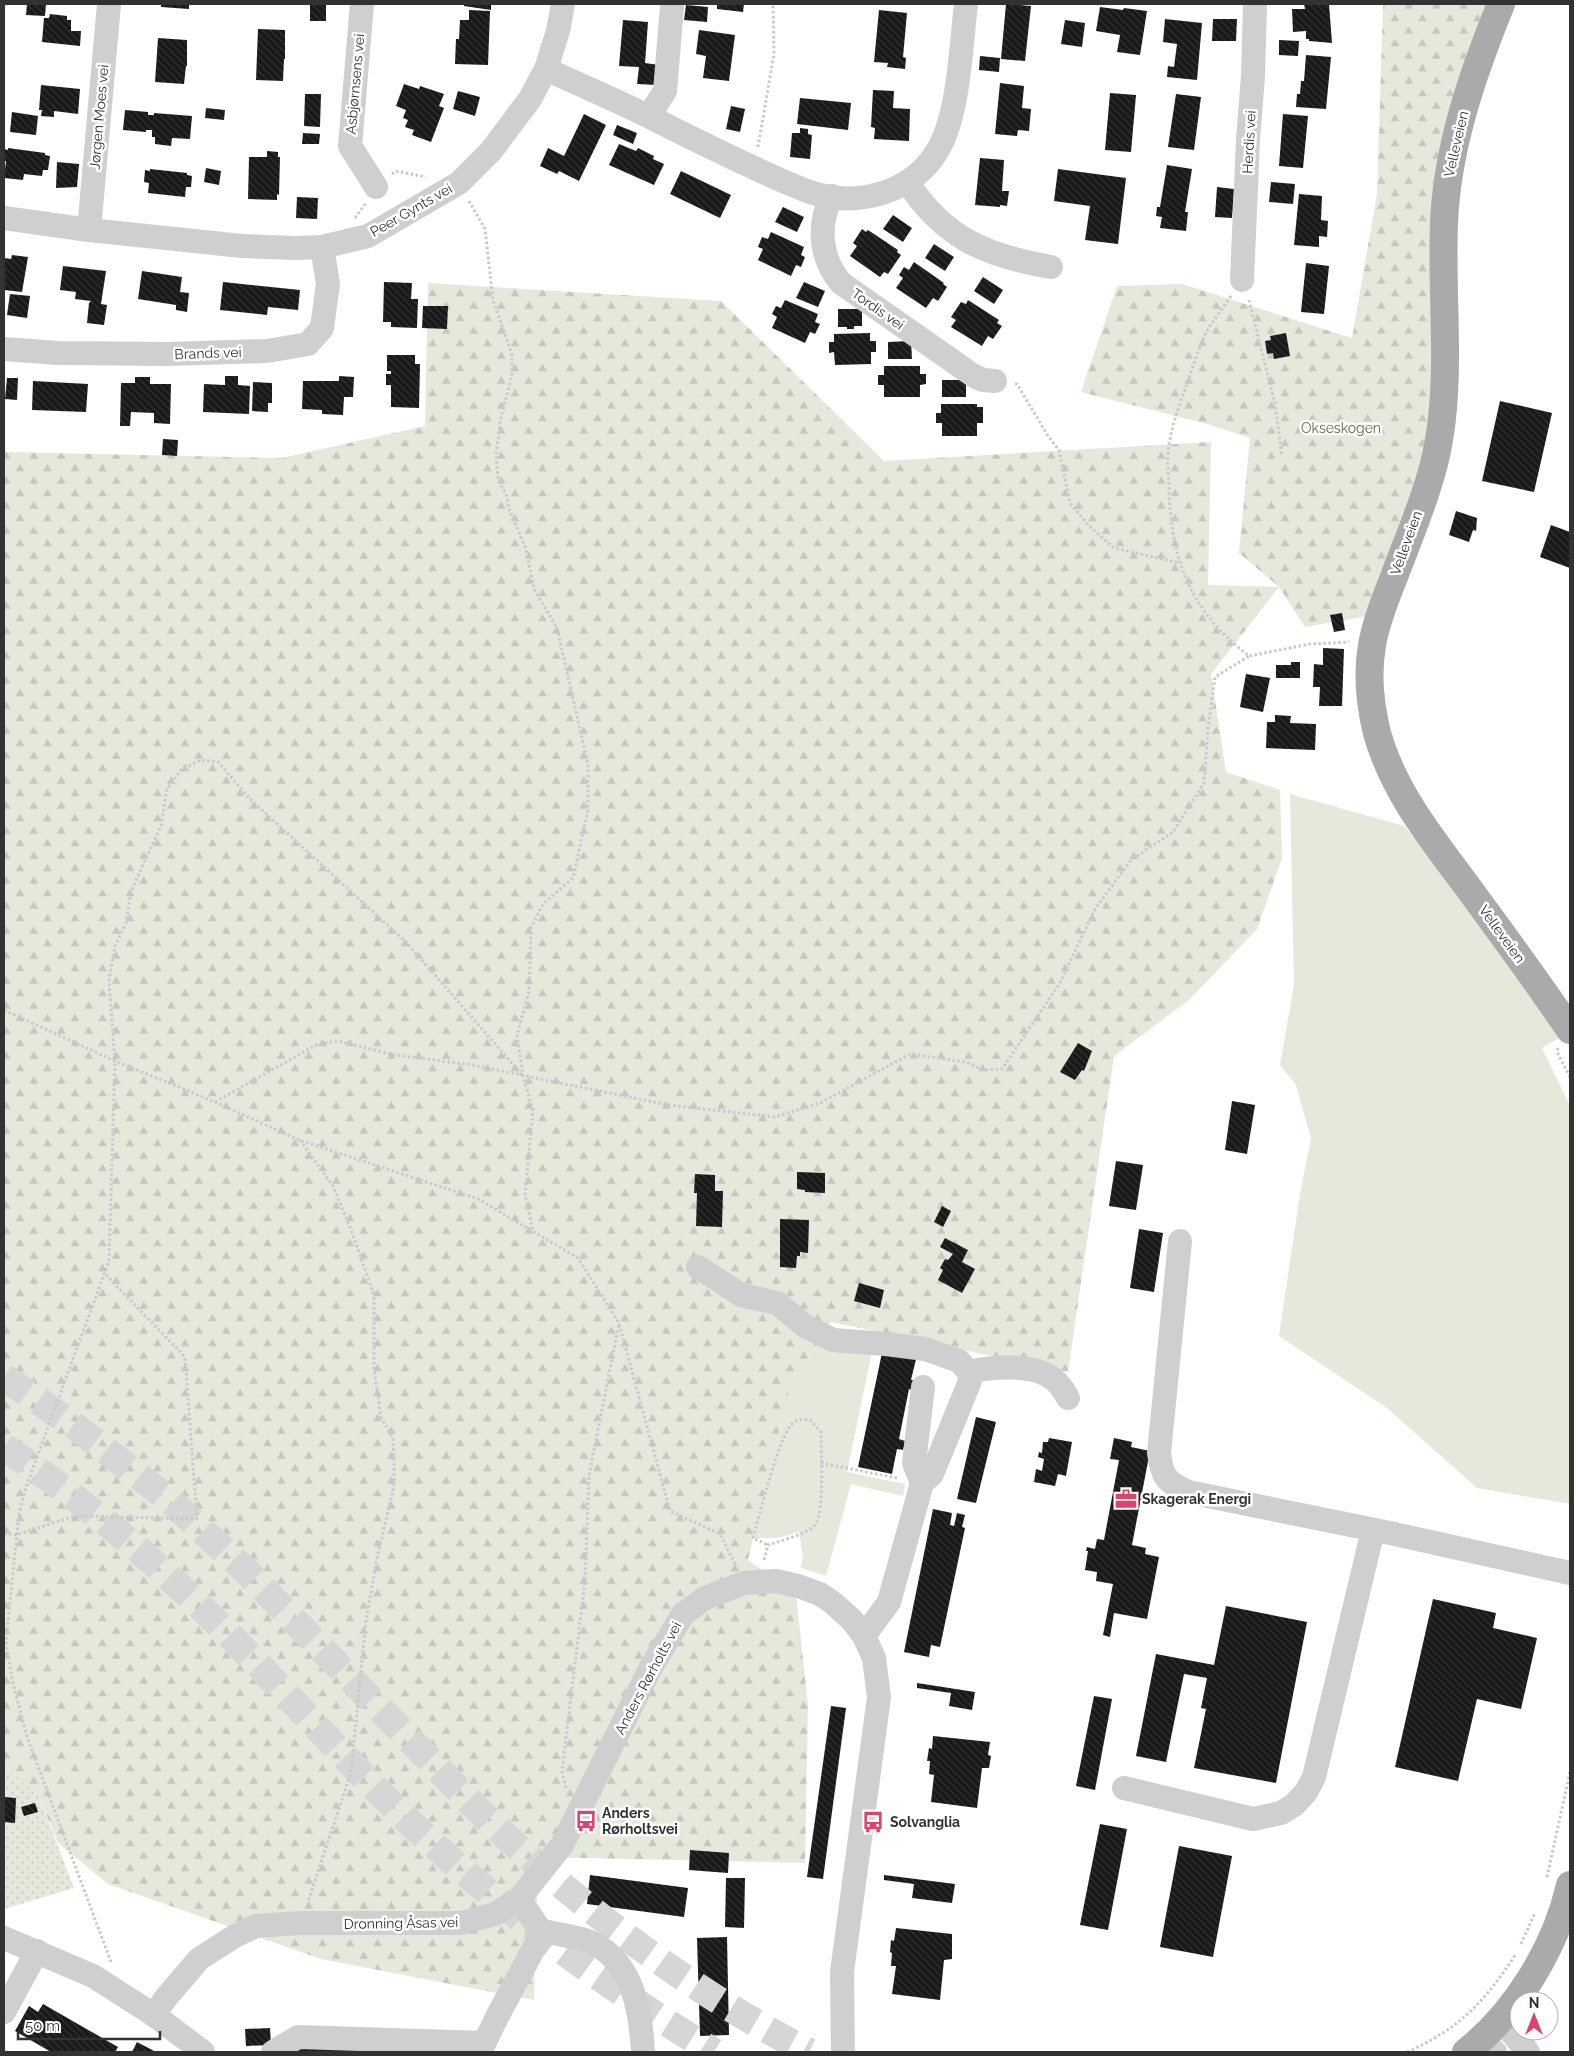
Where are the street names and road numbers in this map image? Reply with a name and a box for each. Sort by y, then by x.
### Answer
street label: Asbjørnsens vei [343,33,367,135]
street label: Jørgen Moes vei [86,64,112,170]
street label: Velleveien [1441,109,1471,179]
street label: Herdis vei [1239,110,1259,174]
street label: Peer Gynts vei [367,180,455,240]
street label: Tordis vei [849,285,907,333]
street label: Brands vei [174,344,242,362]
street label: Velleveien [1387,509,1425,577]
street label: Velleveien [1476,902,1528,966]
street label: Anders Rørholts vei [612,1619,684,1737]
street label: Dronning Åsas vei [344,1913,458,1932]

